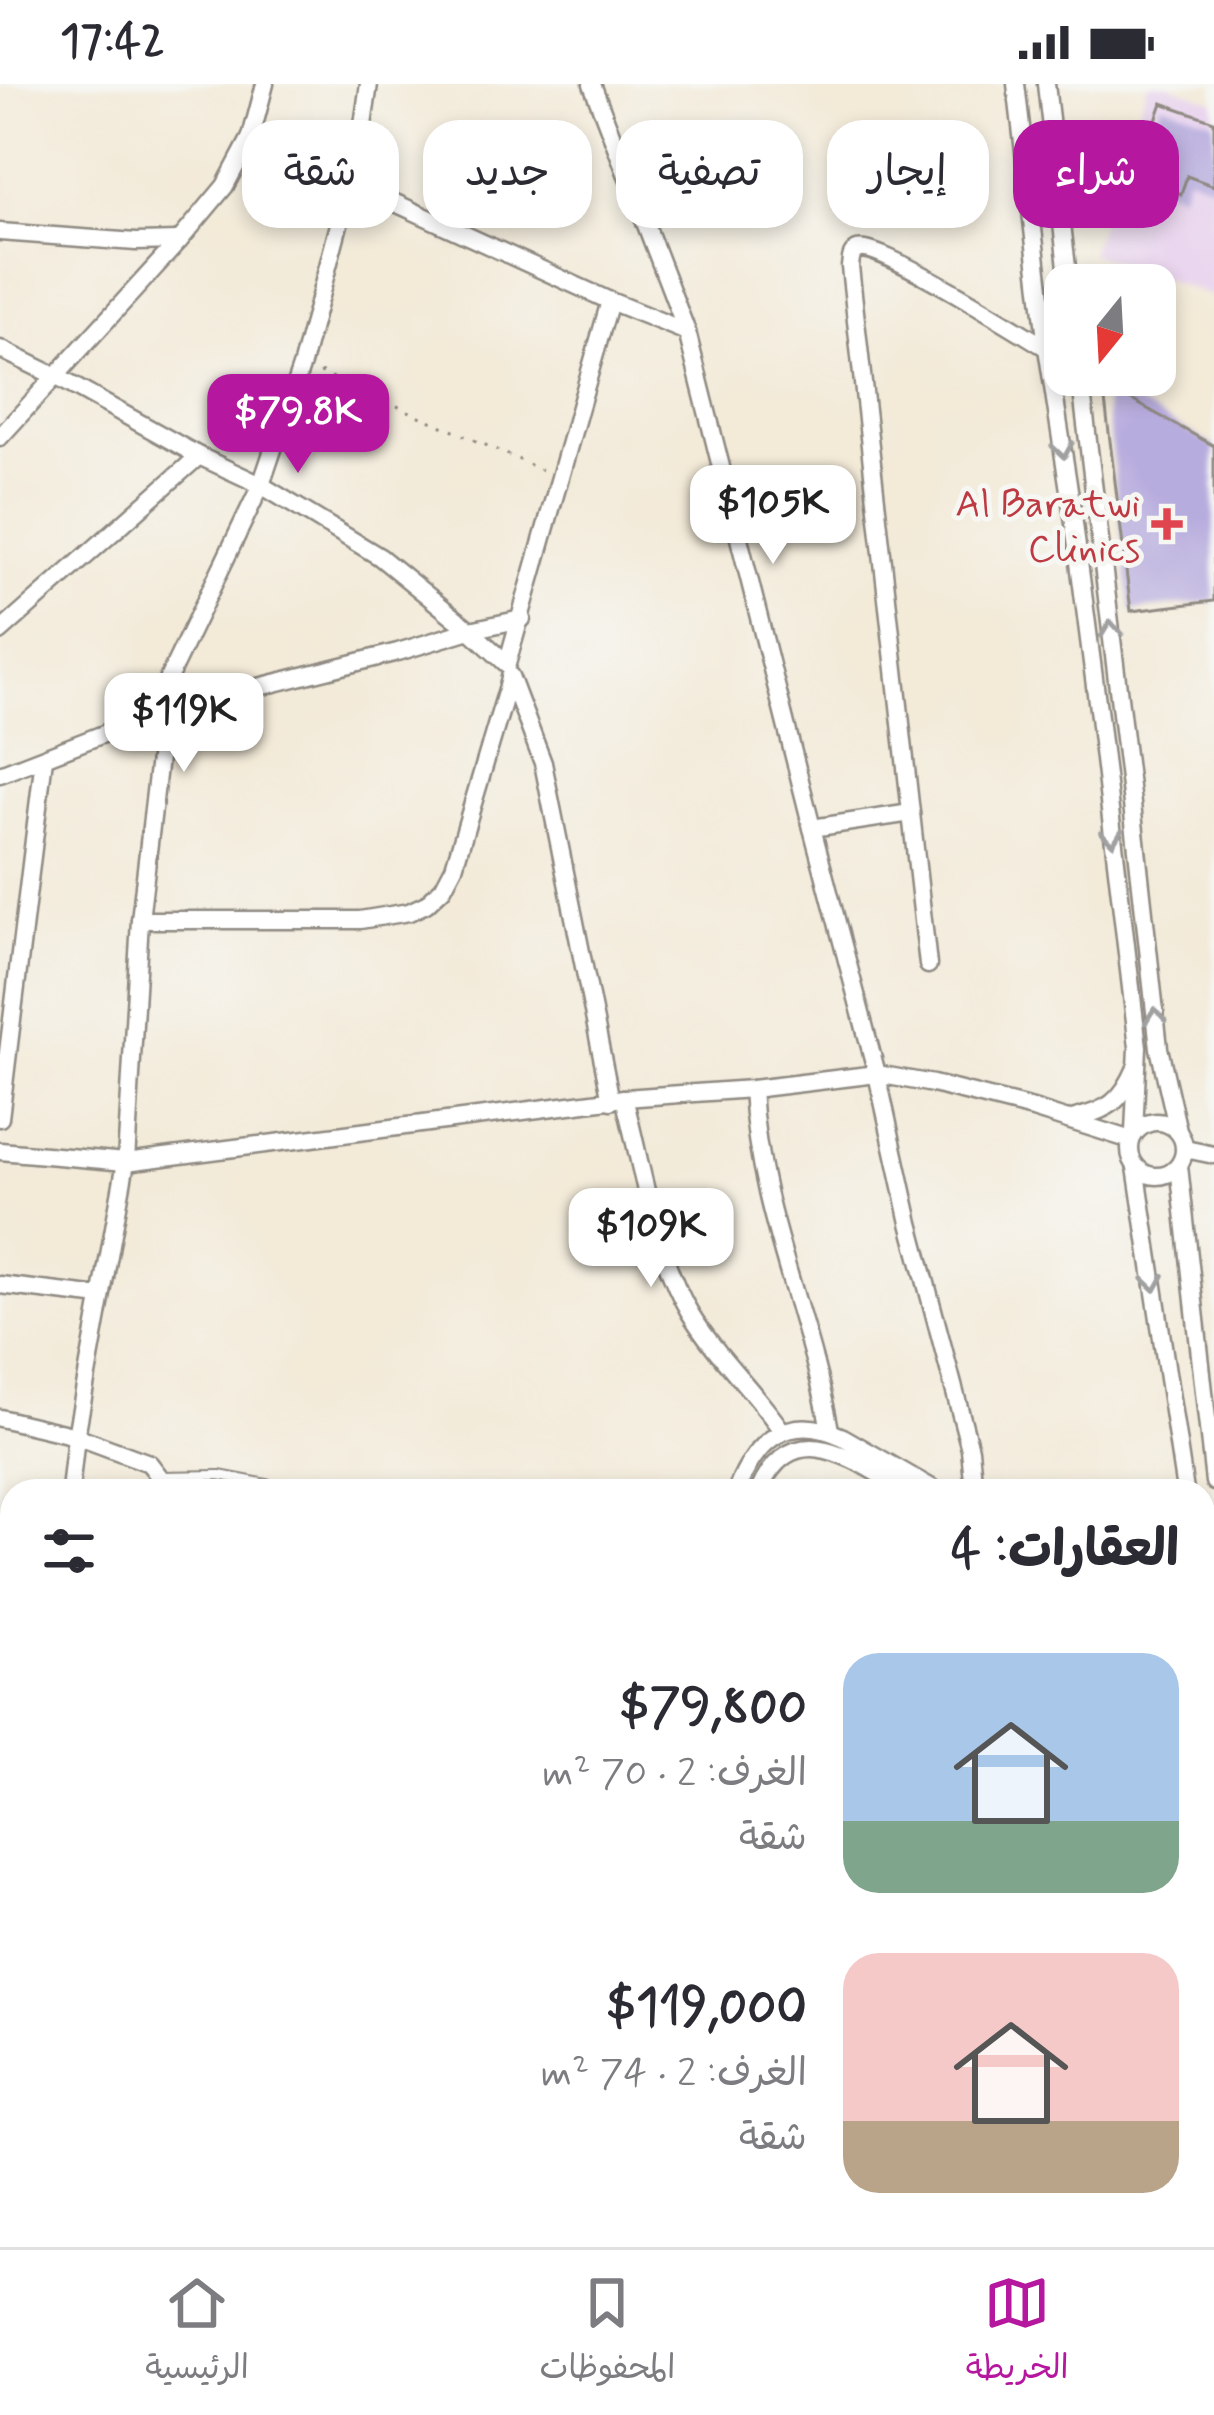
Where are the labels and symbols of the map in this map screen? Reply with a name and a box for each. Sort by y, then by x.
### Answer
north arrow [1044,264,1176,396]
pin: $79.8K [200,374,396,476]
one-way arrow [1049,440,1075,460]
pin: $105K [689,465,857,567]
place label: Al Baratwi Clinics [955,480,1140,576]
marker: Al Baratwi Clinics [1151,508,1183,540]
one-way arrow [1098,619,1124,639]
pin: $119K [100,673,268,775]
one-way arrow [1099,828,1124,847]
one-way arrow [1143,1006,1169,1026]
pin: $109K [567,1188,735,1290]
one-way arrow [1140,1273,1166,1293]

